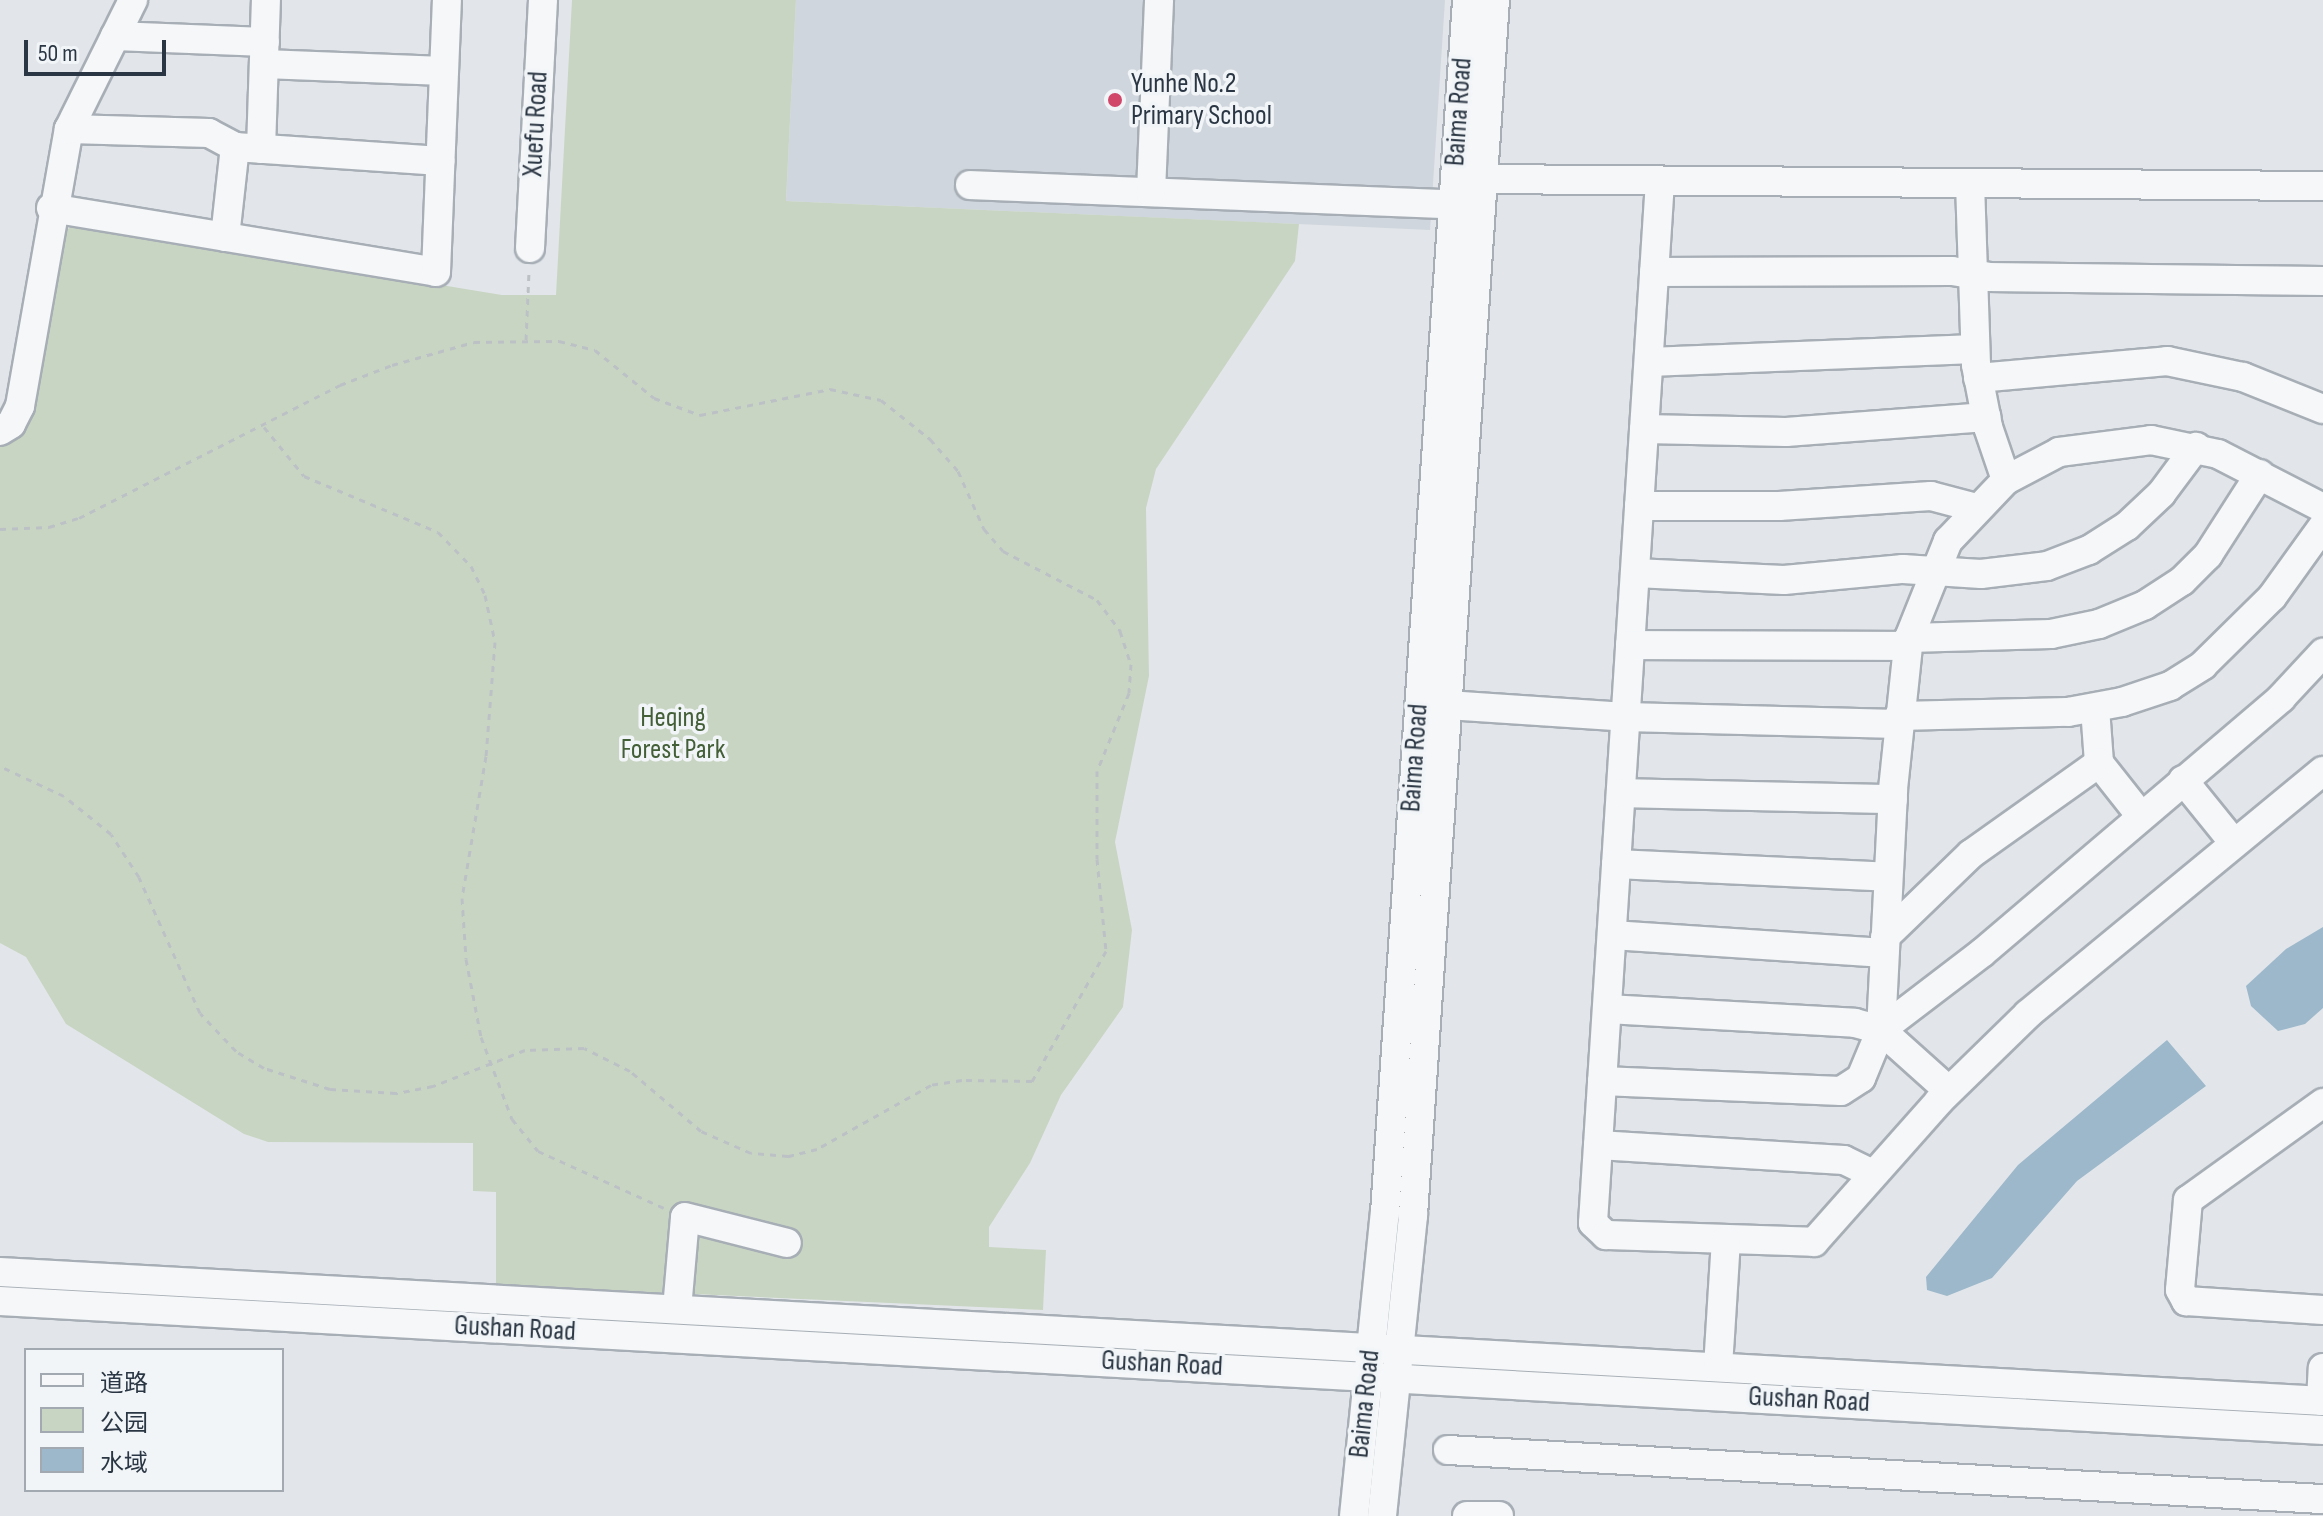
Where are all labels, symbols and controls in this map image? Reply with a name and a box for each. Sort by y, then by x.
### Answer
scale bar [28,24,170,74]
text: 50 m [38,39,78,68]
street label: Baima Road [1438,57,1480,167]
place label: Yunhe No.2 Primary School [1131,67,1272,133]
street label: Xuefu Road [516,70,556,178]
marker: Yunhe No.2 Primary School [1106,91,1124,109]
park label: Heqing Forest Park [621,701,725,767]
street label: Baima Road [1394,703,1436,813]
street label: Gushan Road [453,1309,577,1349]
street label: Gushan Road [1100,1344,1224,1384]
legend [24,1348,284,1492]
street label: Baima Road [1343,1348,1387,1460]
text: 道路 [100,1369,148,1398]
street label: Gushan Road [1747,1380,1871,1420]
text: 公园 [100,1409,148,1438]
text: 水域 [100,1449,148,1478]

